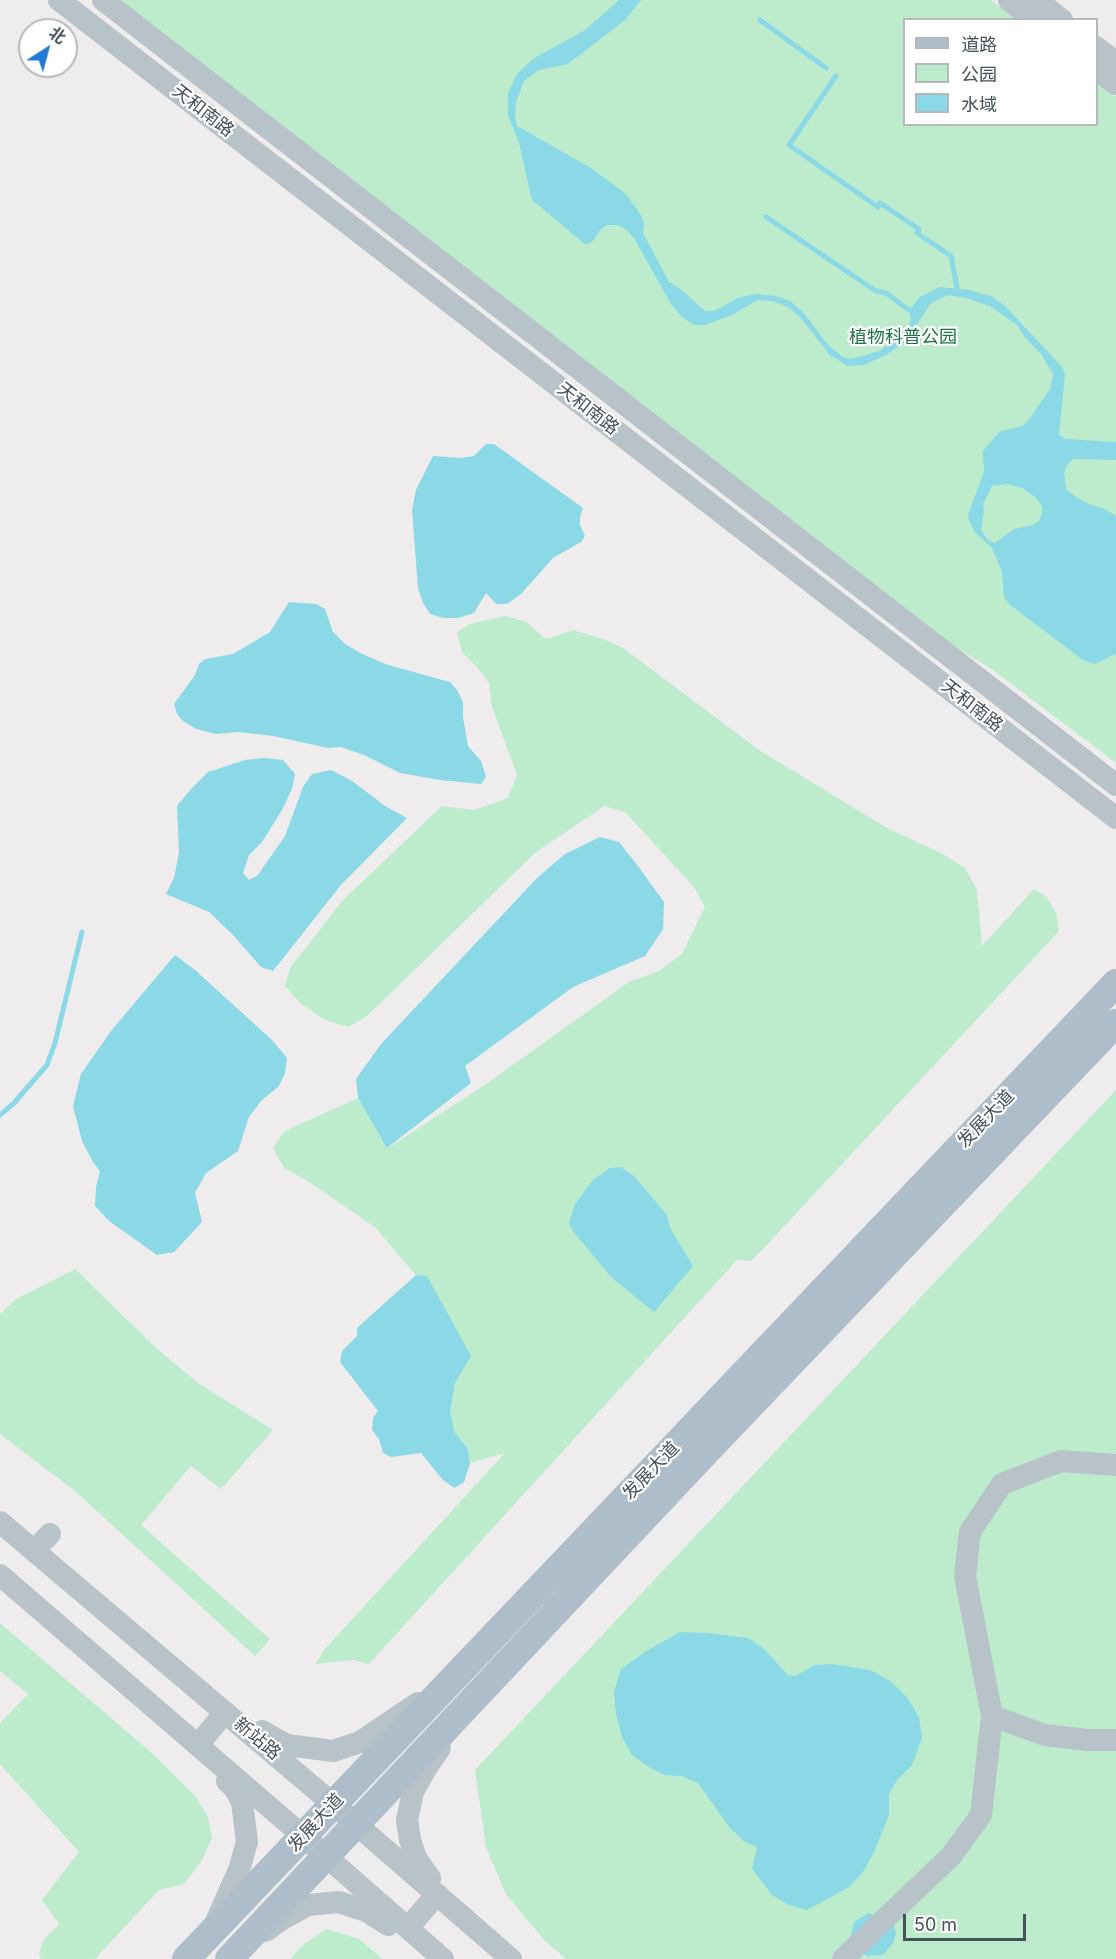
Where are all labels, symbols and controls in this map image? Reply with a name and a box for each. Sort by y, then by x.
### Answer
north arrow [18,18,78,78]
legend [903,18,1098,126]
text: 北 [45,22,70,48]
text: 道路 [961,34,997,55]
text: 公园 [961,64,997,85]
street label: 天和南路 [168,80,238,142]
text: 水域 [961,94,997,115]
park label: 植物科普公园 [849,327,957,349]
street label: 天和南路 [553,378,623,440]
street label: 天和南路 [937,675,1007,737]
street label: 发展大道 [953,1086,1019,1152]
street label: 发展大道 [618,1438,684,1504]
street label: 新站路 [229,1713,285,1765]
street label: 发展大道 [284,1789,348,1857]
scale bar [906,1902,1029,1940]
text: 50 m [914,1914,957,1935]

